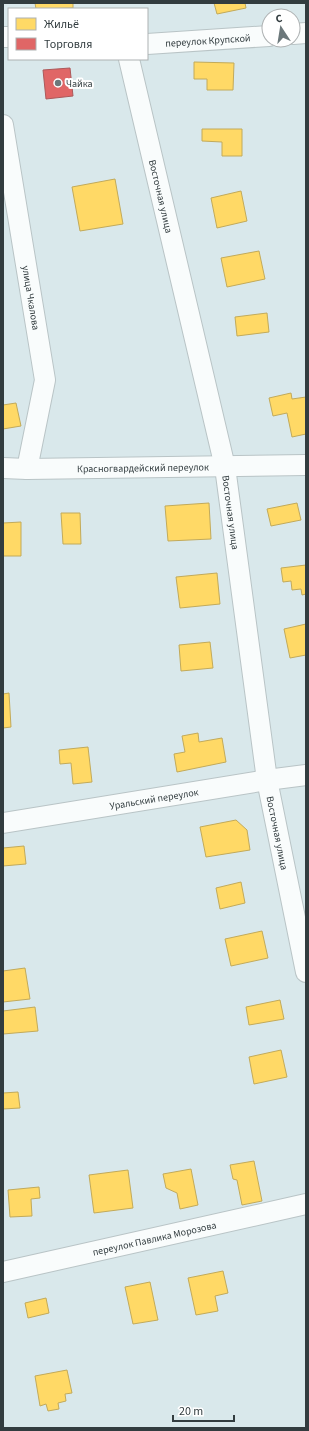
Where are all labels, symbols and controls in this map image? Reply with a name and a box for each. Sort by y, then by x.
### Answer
legend [8,8,148,60]
north arrow [261,8,301,48]
text: С [274,11,284,27]
text: Жильё [44,16,79,33]
street label: переулок Крупской [165,31,251,51]
text: Торговля [44,36,92,53]
place label: Чайка [66,77,93,91]
marker: Чайка [53,78,63,88]
street label: Восточная улица [145,158,176,235]
street label: улица Чкалова [18,265,43,331]
street label: Красногвардейский переулок [77,460,209,476]
street label: Восточная улица [218,475,242,551]
street label: Уральский переулок [109,785,200,814]
street label: Восточная улица [262,795,291,871]
street label: переулок Павлика Морозова [91,1218,218,1260]
scale bar [173,1397,234,1423]
text: 20 m [179,1403,203,1420]

